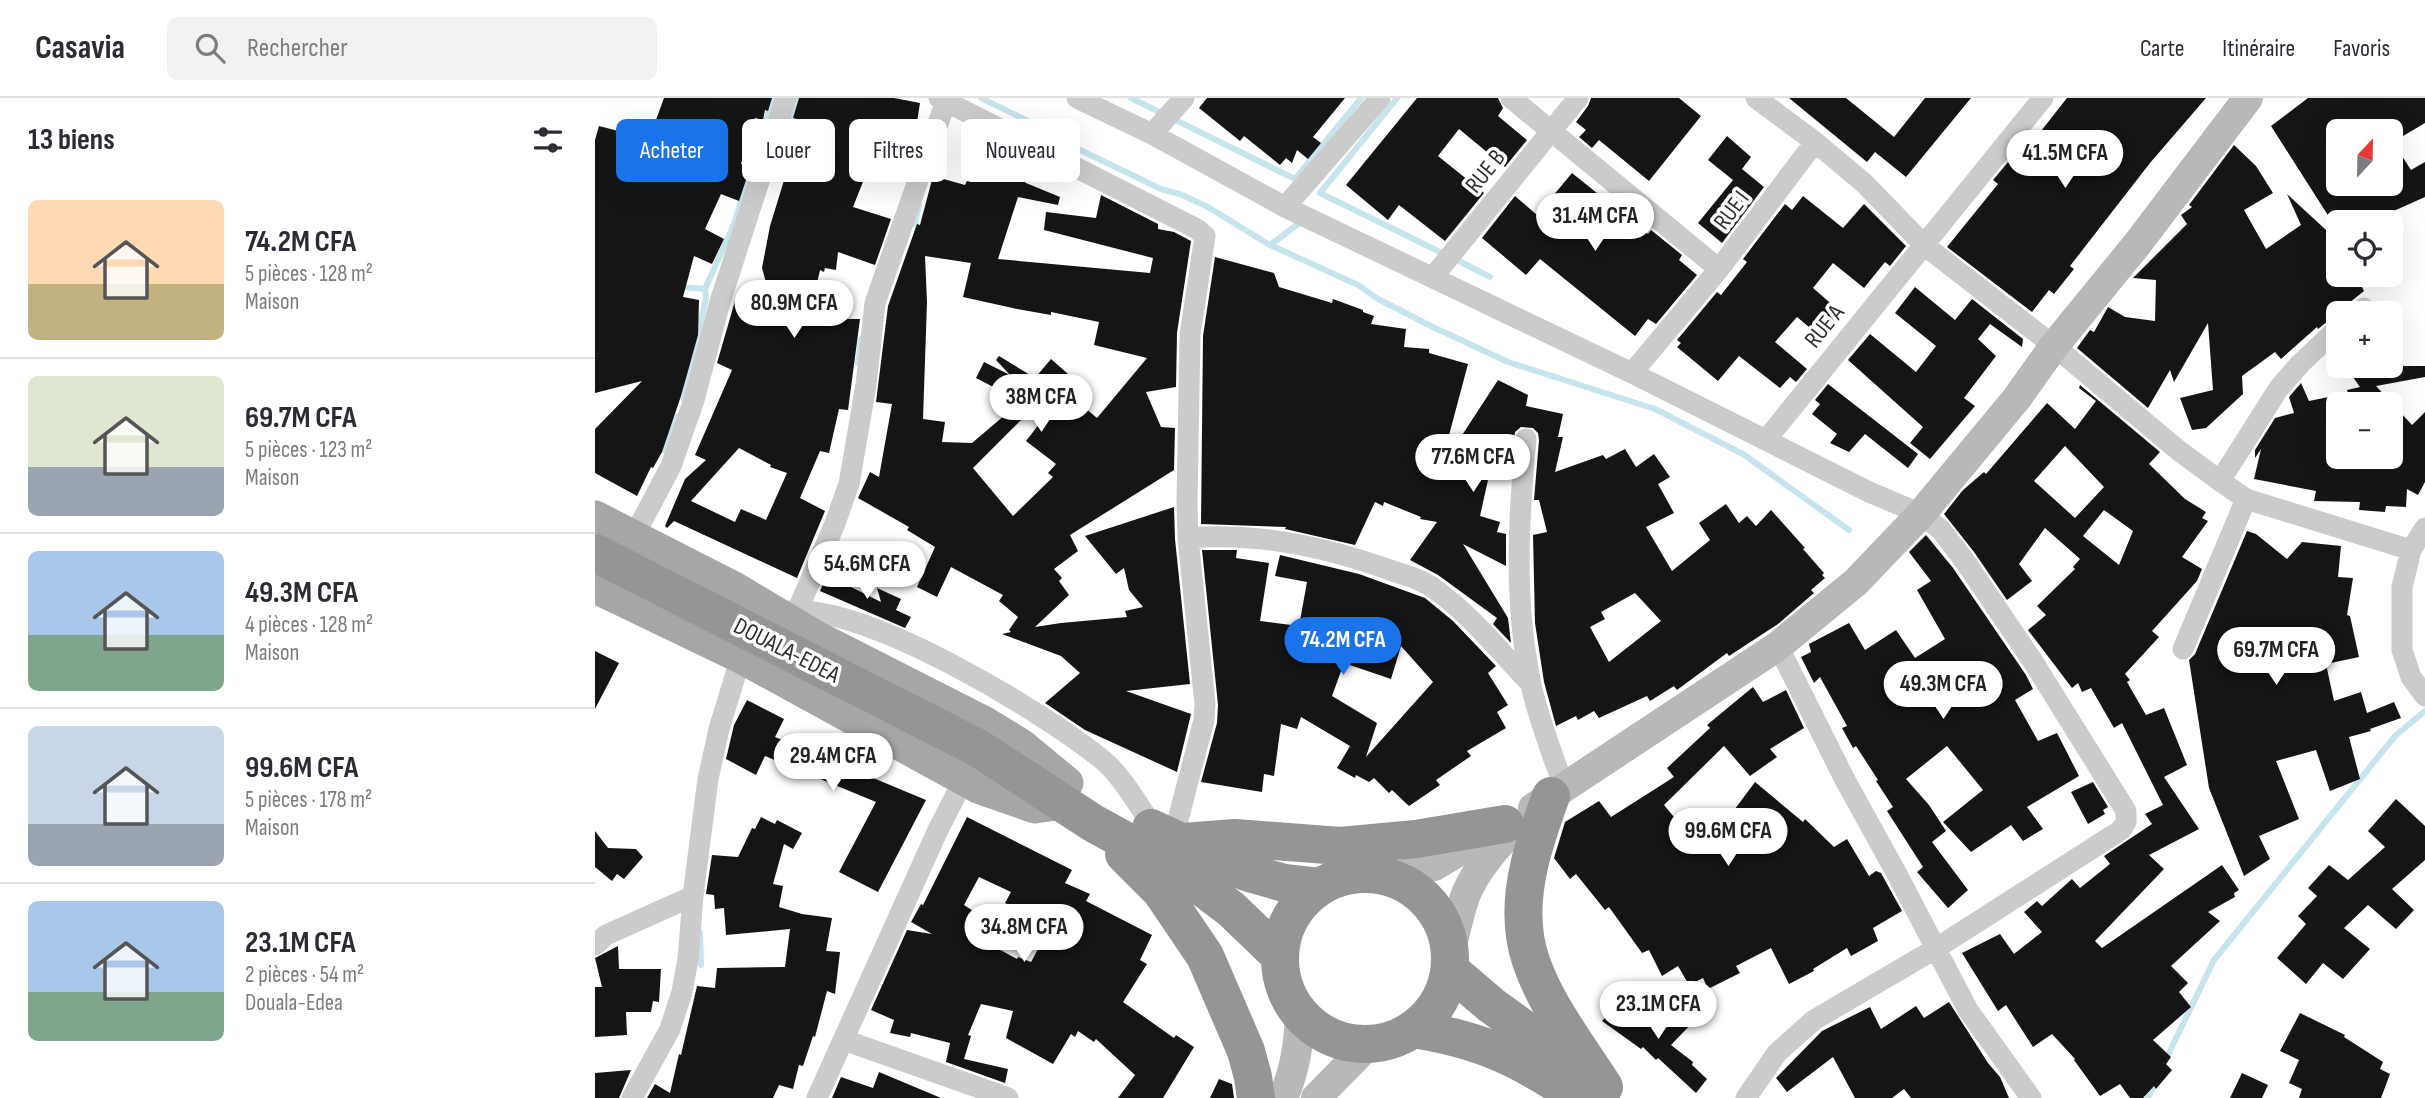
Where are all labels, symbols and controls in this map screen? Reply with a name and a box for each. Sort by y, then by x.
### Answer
search box [167,17,657,80]
text: Casavia [35,28,125,68]
icon: search [191,29,229,67]
text: Rechercher [247,33,348,64]
text: Carte [2140,34,2184,63]
text: Itinéraire [2222,34,2295,63]
text: Favoris [2333,34,2390,63]
chip: Acheter [616,119,728,182]
chip: Louer [742,119,835,182]
chip: Filtres [849,119,947,182]
chip: Nouveau [961,119,1080,182]
north arrow [2326,119,2403,196]
map controls [2326,119,2403,469]
icon: filters [529,121,567,159]
text: 13 biens [28,122,115,158]
pin: 41.5M CFA [1985,130,2145,190]
text: 41.5M CFA [2022,139,2108,167]
street label: RUE B [1459,144,1512,199]
street label: RUE I [1707,185,1755,236]
pin: 31.4M CFA [1515,194,1675,253]
text: 31.4M CFA [1552,202,1638,230]
button: locate [2326,210,2403,287]
text: 74.2M CFA [245,224,356,260]
icon: home [84,228,168,312]
text: 5 pièces · 128 m² [245,260,373,288]
pin: 80.9M CFA [714,280,874,340]
text: Maison [245,288,299,316]
text: 80.9M CFA [751,289,837,317]
street label: RUE A [1798,298,1851,354]
button: + [2326,301,2403,378]
pin: 38M CFA [976,374,1106,434]
text: 38M CFA [1005,383,1077,411]
button: − [2326,392,2403,469]
text: 69.7M CFA [245,400,357,436]
icon: home [84,404,168,488]
pin: 77.6M CFA [1393,434,1553,494]
text: 5 pièces · 123 m² [245,436,372,464]
text: 77.6M CFA [1431,443,1515,471]
text: Maison [245,464,299,492]
pin: 54.6M CFA [787,542,947,601]
text: 54.6M CFA [824,550,910,578]
text: 49.3M CFA [245,575,358,611]
icon: home [84,579,168,663]
text: 4 pièces · 128 m² [245,611,373,639]
street label: DOUALA-EDEA [729,611,845,690]
pin: 74.2M CFA [1263,618,1423,677]
text: 74.2M CFA [1300,626,1386,654]
pin: 69.7M CFA [2196,628,2356,687]
text: 69.7M CFA [2233,636,2319,664]
text: Maison [245,639,299,667]
pin: 49.3M CFA [1863,662,2023,721]
text: 49.3M CFA [1900,670,1986,698]
pin: 29.4M CFA [753,734,913,793]
text: 29.4M CFA [790,742,876,770]
text: 99.6M CFA [245,750,358,786]
icon: home [84,754,168,838]
text: 5 pièces · 178 m² [245,786,372,814]
pin: 99.6M CFA [1648,808,1808,868]
text: Maison [245,814,299,842]
text: 99.6M CFA [1685,817,1771,845]
pin: 34.8M CFA [944,904,1104,964]
text: 34.8M CFA [981,913,1067,941]
text: 23.1M CFA [245,925,355,961]
icon: home [84,929,168,1013]
text: 2 pièces · 54 m² [245,961,364,989]
pin: 23.1M CFA [1578,982,1738,1041]
text: Douala-Edea [245,989,343,1017]
text: 23.1M CFA [1616,990,1700,1018]

